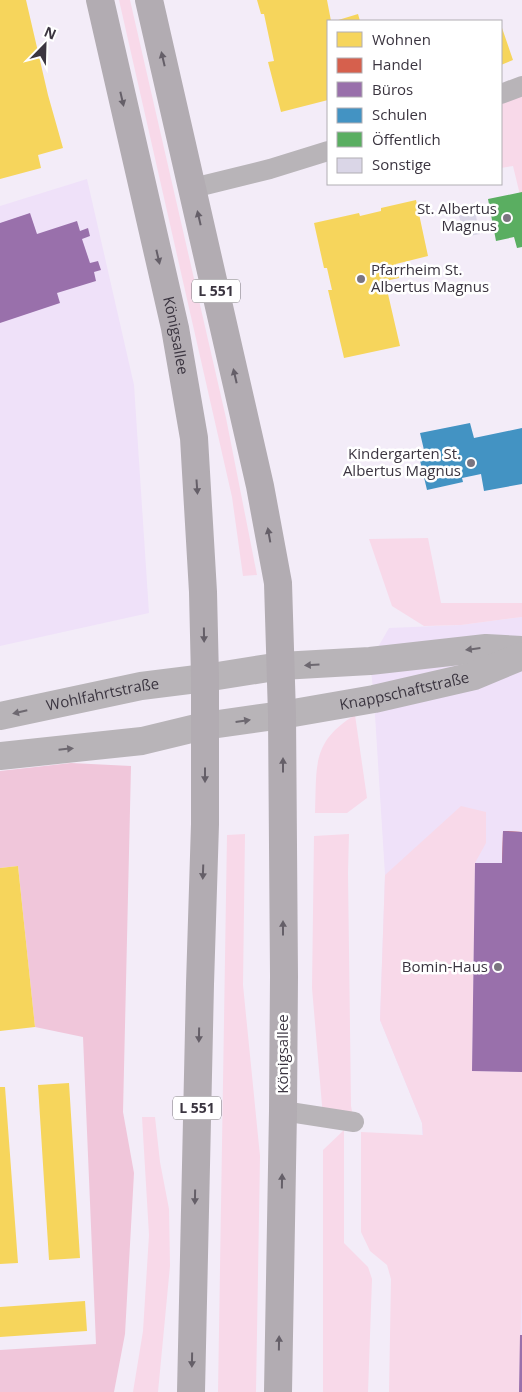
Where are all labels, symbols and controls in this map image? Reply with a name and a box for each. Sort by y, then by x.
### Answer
north arrow [20,20,70,70]
legend [327,20,502,185]
text: N [41,22,59,44]
text: Wohnen [372,29,431,49]
one-way arrow [159,52,167,67]
text: Handel [372,54,422,74]
text: Büros [372,79,413,99]
one-way arrow [118,91,126,106]
text: Schulen [372,104,427,124]
text: Öffentlich [372,129,441,149]
text: Sonstige [372,154,431,174]
place label: St. Albertus Magnus [417,198,497,235]
one-way arrow [195,209,203,225]
marker: St. Albertus Magnus [501,212,513,224]
one-way arrow [154,250,162,265]
place label: Pfarrheim St. Albertus Magnus [371,259,489,296]
marker: Pfarrheim St. Albertus Magnus [355,273,367,285]
road number: L 551 [192,280,240,302]
street label: Königsallee [159,294,194,376]
one-way arrow [231,369,239,384]
place label: Kindergarten St. Albertus Magnus [343,443,461,480]
marker: Kindergarten St. Albertus Magnus [465,457,477,469]
one-way arrow [194,479,202,495]
one-way arrow [265,527,273,543]
one-way arrow [200,628,208,644]
one-way arrow [465,645,481,653]
one-way arrow [303,661,319,669]
street label: Knappschaftstraße [338,666,471,714]
street label: Wohlfahrtstraße [44,673,160,715]
one-way arrow [12,708,27,716]
one-way arrow [236,716,252,724]
one-way arrow [58,745,74,753]
one-way arrow [279,757,287,773]
one-way arrow [201,767,209,783]
one-way arrow [199,865,207,881]
one-way arrow [279,919,287,935]
place label: Bomin-Haus [402,956,488,976]
marker: Bomin-Haus [492,961,504,973]
street label: Königsallee [272,1014,292,1094]
one-way arrow [195,1027,203,1043]
road number: L 551 [173,1096,221,1120]
one-way arrow [278,1173,286,1189]
one-way arrow [191,1190,199,1206]
one-way arrow [275,1335,283,1351]
one-way arrow [188,1352,196,1368]

